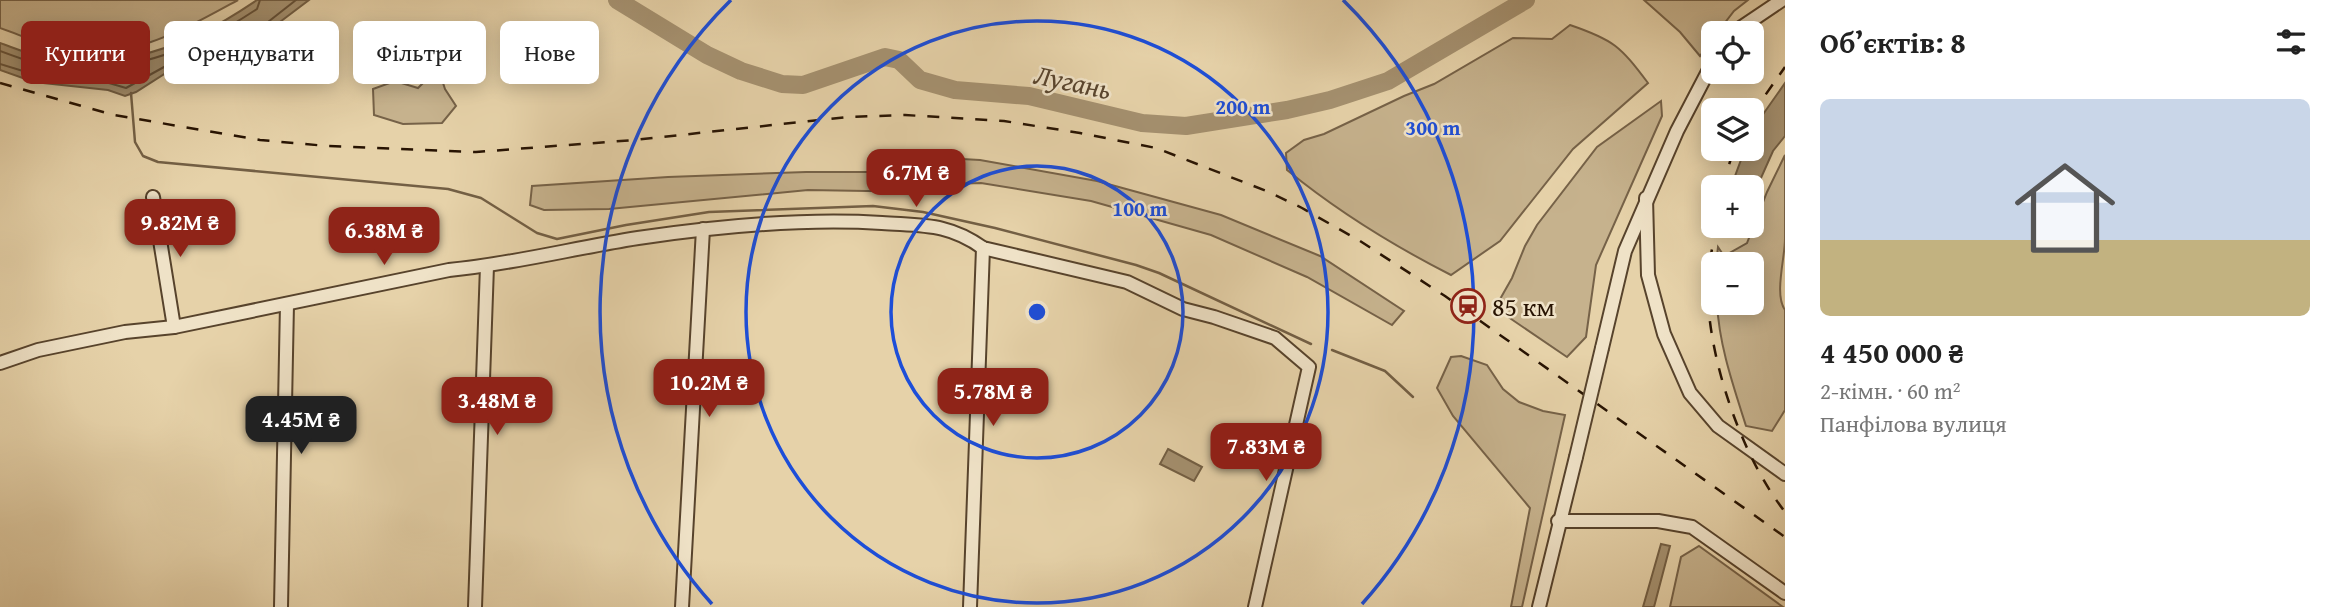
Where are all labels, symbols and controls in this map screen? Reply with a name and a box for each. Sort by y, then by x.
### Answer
text: Об’єктів: 8 [1820,20,1966,64]
chip: Купити [21,21,150,84]
chip: Орендувати [164,21,339,84]
chip: Фільтри [353,21,486,84]
chip: Нове [500,21,599,84]
map controls [1701,21,1764,315]
button: locate [1701,21,1764,84]
icon: filters [2272,23,2310,61]
water label: Лугань [1030,53,1116,109]
text: 200 m [1215,91,1271,122]
button: layers [1701,98,1764,161]
text: 300 m [1405,112,1461,143]
icon: home [2002,145,2128,271]
pin: 6.7M ₴ [859,150,973,209]
text: 6.7M ₴ [882,155,950,188]
button: + [1701,175,1764,238]
text: 100 m [1112,193,1168,224]
pin: 9.82M ₴ [115,200,245,259]
text: 9.82M ₴ [140,205,220,238]
pin: 6.38M ₴ [319,208,449,267]
text: 6.38M ₴ [344,213,424,246]
button: − [1701,252,1764,315]
station icon: 85 км [1449,287,1487,325]
place label: 85 км [1492,287,1555,326]
centre of rings [1025,300,1049,324]
text: 4 450 000 ₴ [1820,330,1964,374]
pin: 10.2M ₴ [644,360,774,419]
text: 10.2M ₴ [669,365,749,398]
pin: 5.78M ₴ [928,368,1058,428]
text: 5.78M ₴ [953,374,1033,407]
text: 2-кімн. · 60 m² [1820,374,1961,407]
pin: 3.48M ₴ [432,378,562,437]
text: 3.48M ₴ [457,383,537,416]
pin: 4.45M ₴ [236,396,366,456]
text: 4.45M ₴ [261,402,341,435]
text: Панфілова вулиця [1820,407,2007,440]
pin: 7.83M ₴ [1201,424,1331,483]
text: 7.83M ₴ [1226,429,1306,462]

